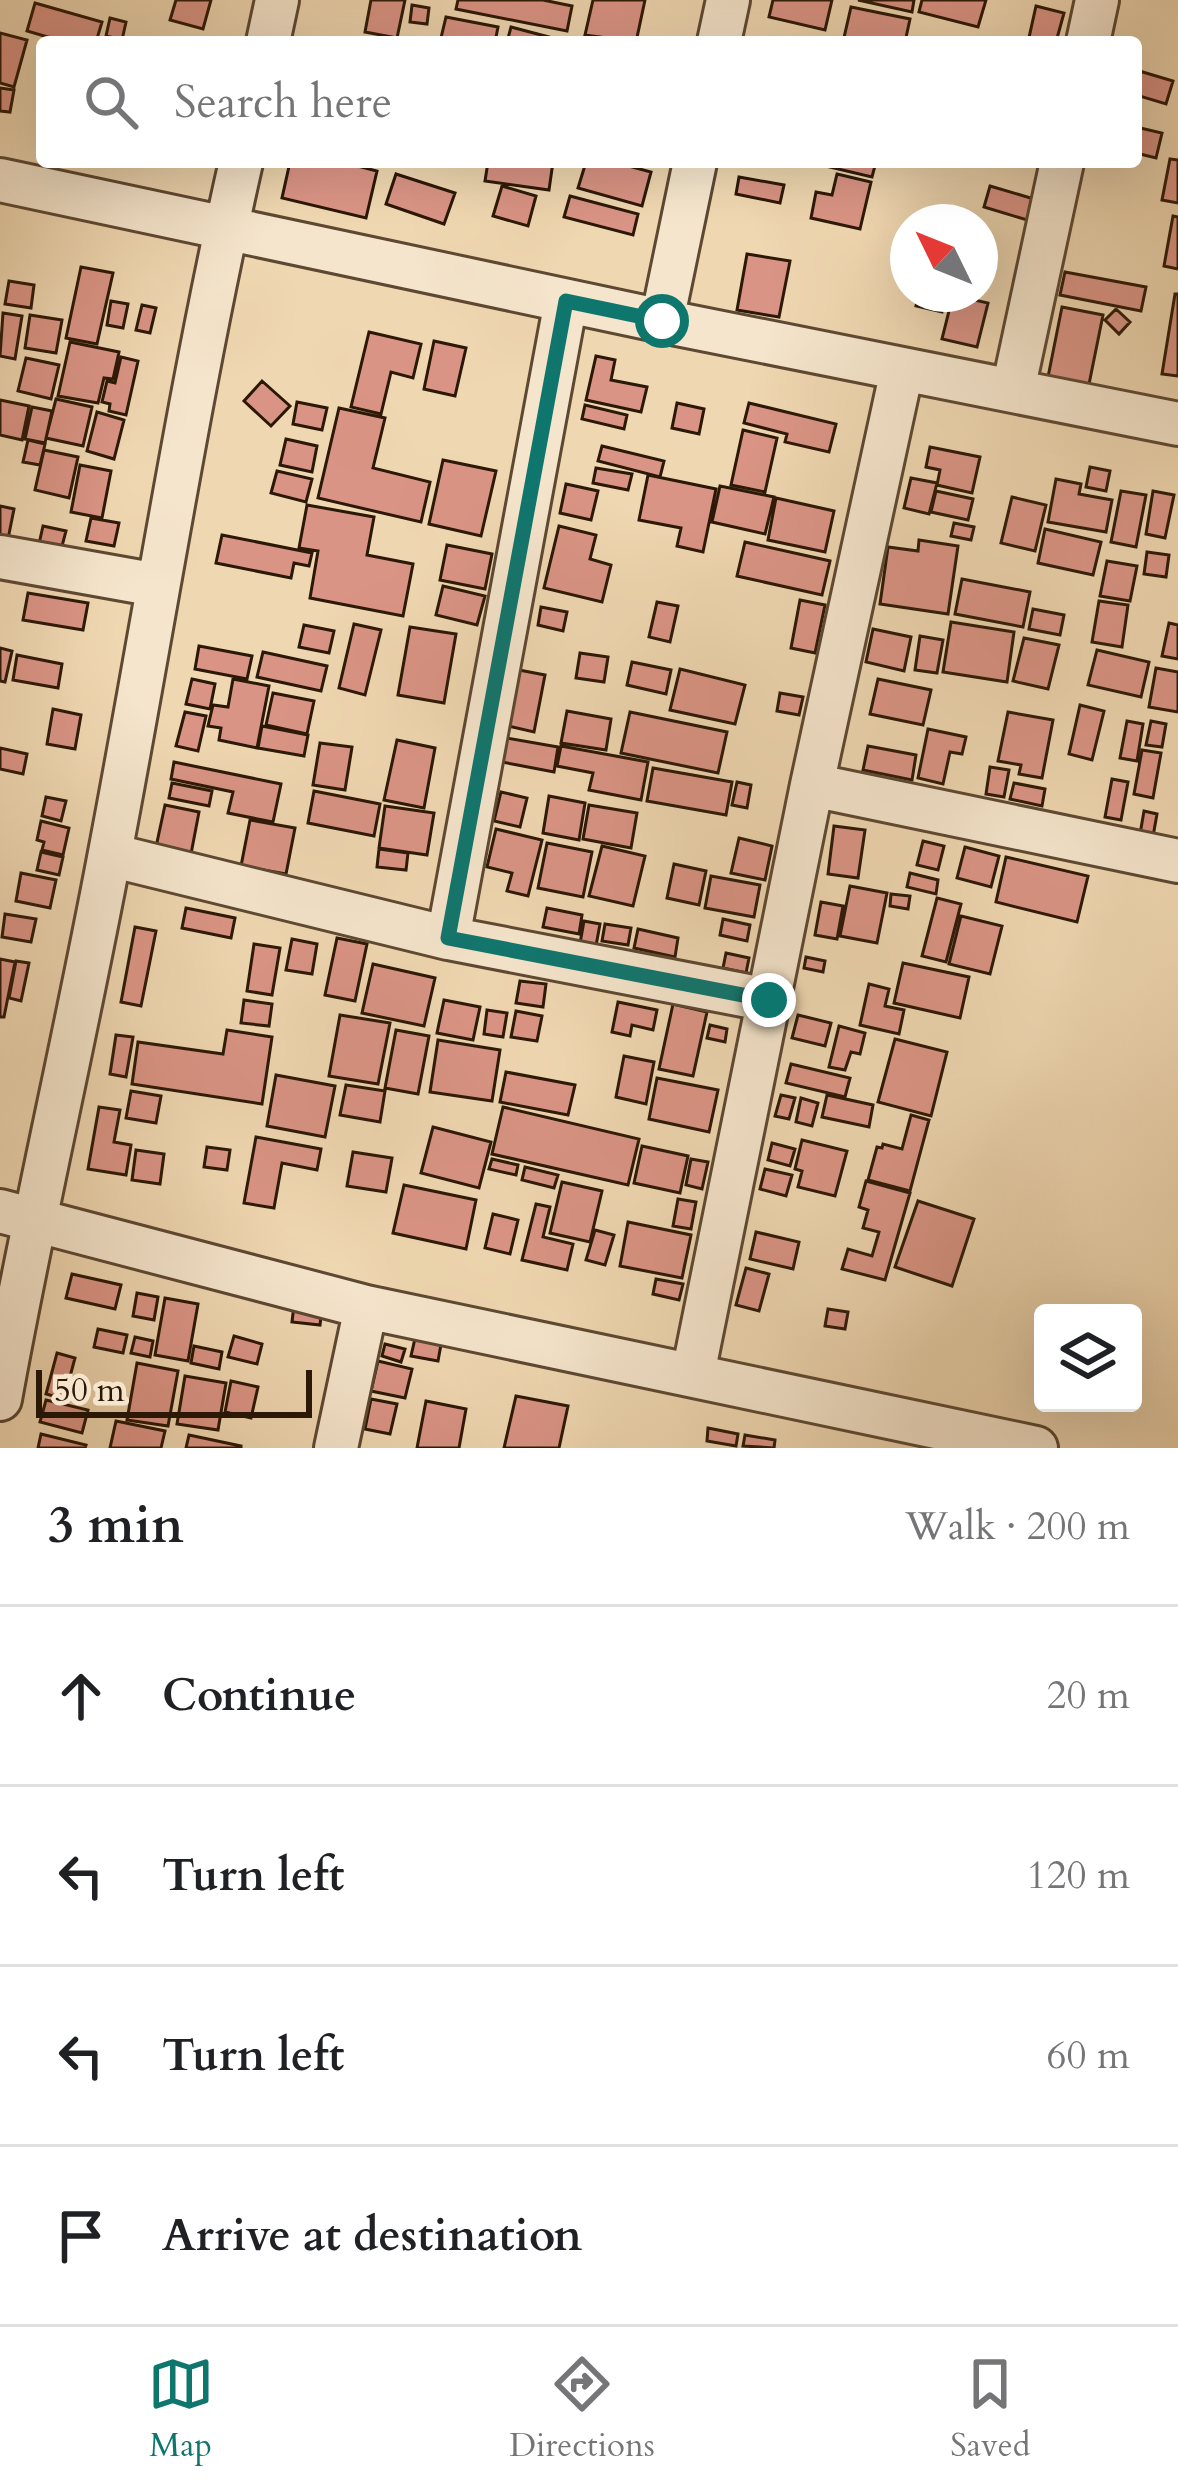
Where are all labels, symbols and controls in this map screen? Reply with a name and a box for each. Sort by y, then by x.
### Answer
search box [36,36,1142,168]
icon: search [78,69,144,135]
text: Search here [174,72,392,133]
north arrow [890,204,998,312]
route start [635,294,689,348]
route end [742,973,796,1027]
map controls [1034,1304,1142,1412]
button: layers [1034,1304,1142,1412]
scale bar [36,1364,312,1417]
text: 50 m [54,1368,125,1413]
text: 3 min [48,1491,184,1561]
text: Walk · 200 m [905,1500,1130,1553]
icon: ahead [48,1663,114,1729]
text: Continue [162,1665,356,1726]
text: 20 m [1047,1669,1130,1722]
icon: left [48,1843,114,1909]
text: Turn left [162,1845,344,1906]
text: 120 m [1027,1849,1130,1902]
icon: left [48,2023,114,2089]
text: Turn left [162,2025,344,2086]
text: 60 m [1047,2029,1130,2082]
icon: arrive [48,2203,114,2269]
text: Arrive at destination [162,2205,582,2266]
tab: Map [148,2351,214,2468]
tab: Directions [509,2351,655,2468]
tab: Saved [950,2351,1030,2468]

